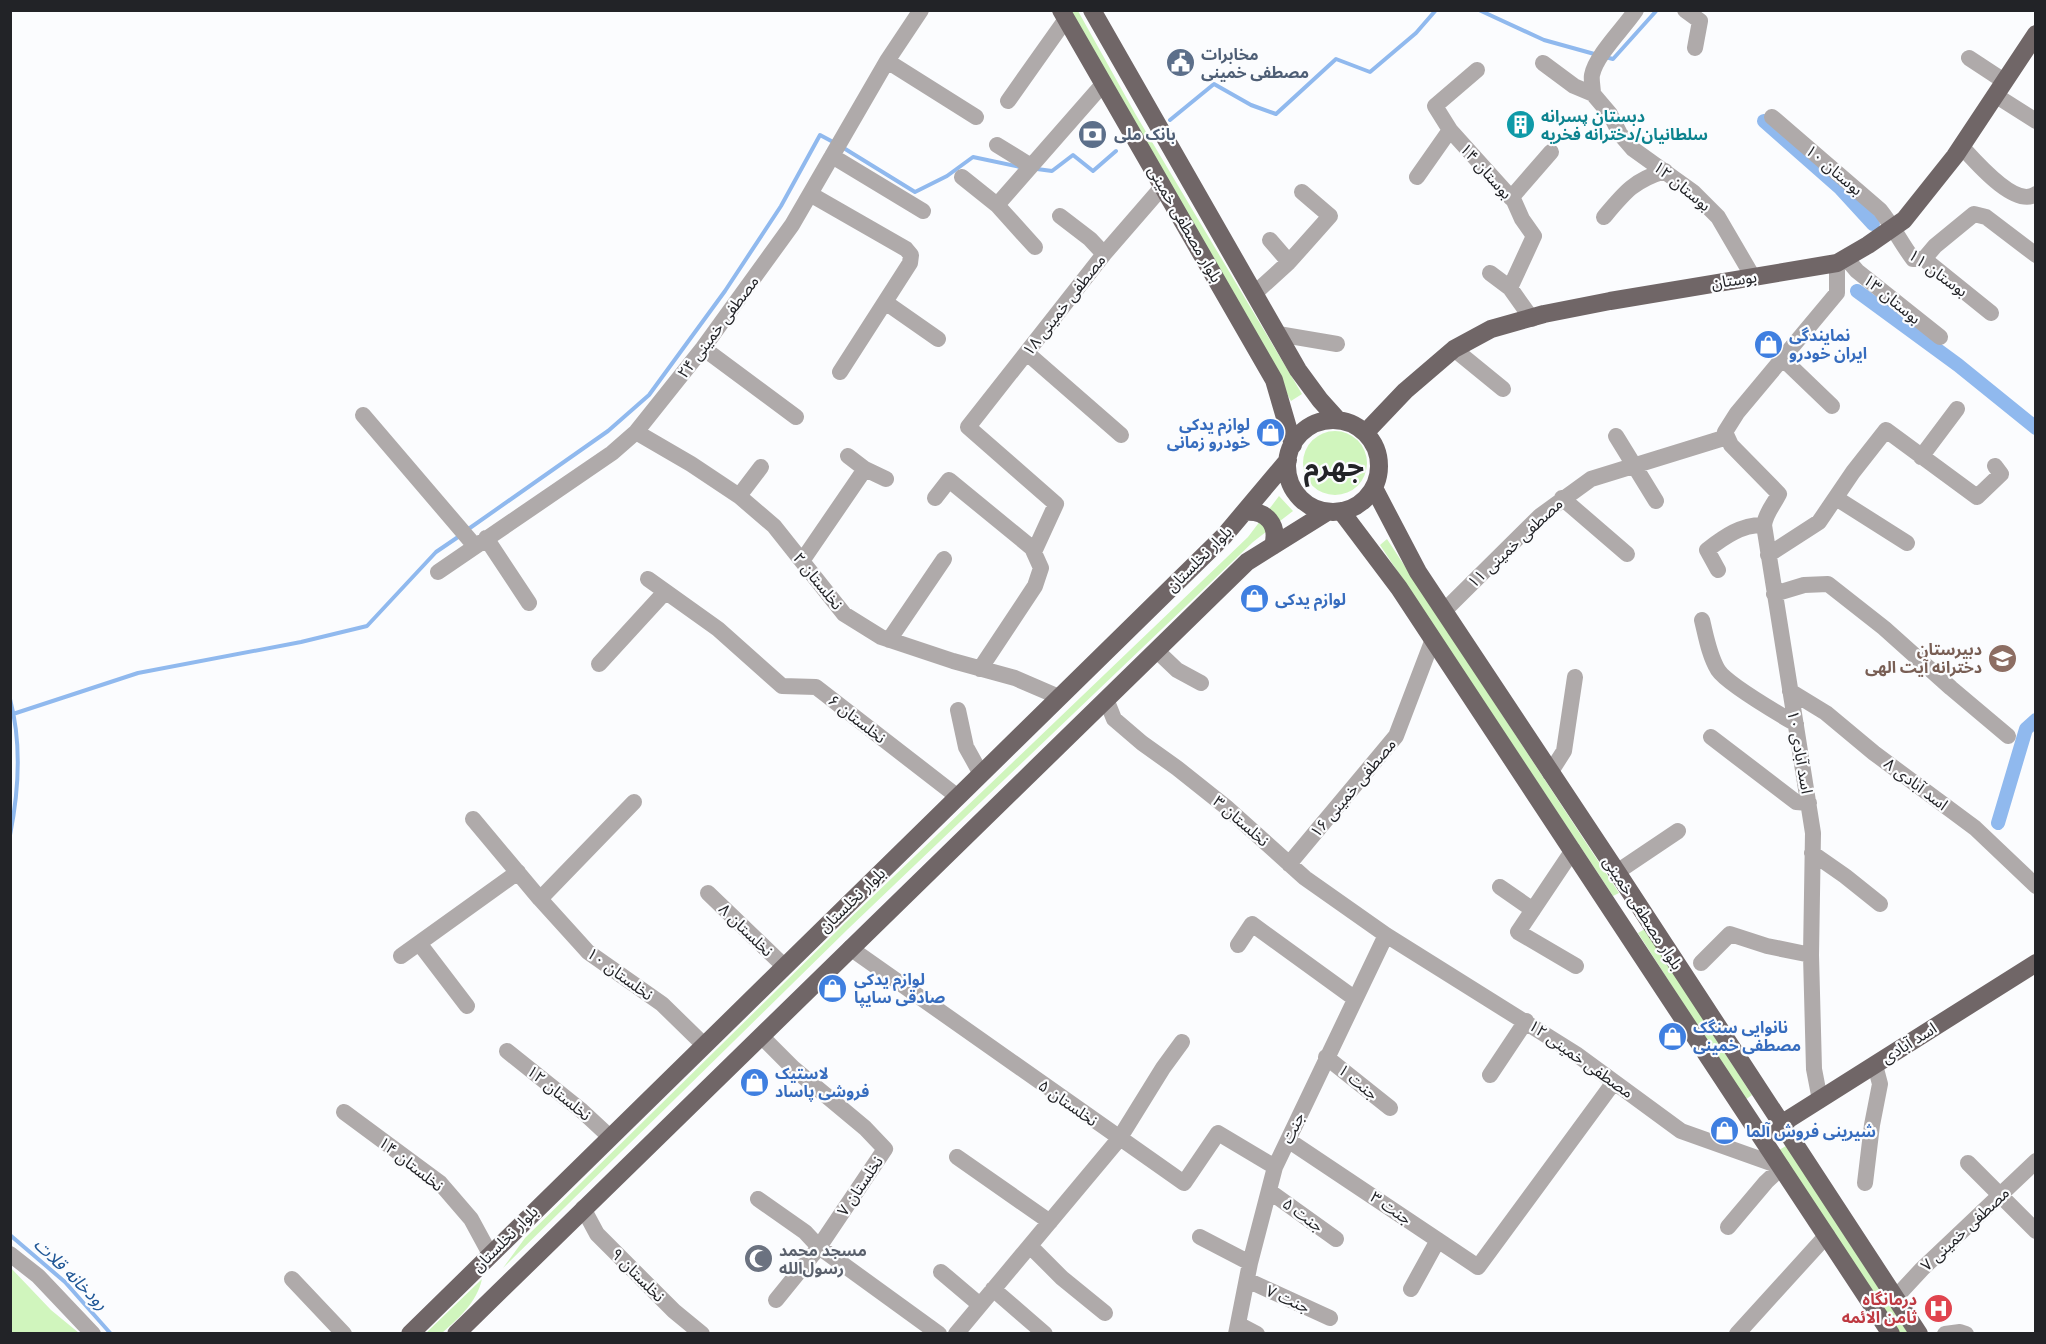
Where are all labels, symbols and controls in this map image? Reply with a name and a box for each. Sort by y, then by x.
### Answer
place label: مخابرات مصطفی خمینی [1201,44,1309,83]
public building icon: مخابرات مصطفی خمینی [1164,47,1196,79]
place label: دبستان پسرانه سلطانیان/دخترانه فخریه [1541,106,1708,145]
building icon: دبستان پسرانه سلطانیان/دخترانه فخریه [1504,109,1536,141]
bank icon: بانک ملی [1077,118,1109,150]
place label: بانک ملی [1114,124,1176,145]
street label: بوستان ۱۴ [1455,138,1517,204]
street label: بوستان ۱۰ [1801,140,1867,200]
street label: ۱۲ بوستان [1649,156,1715,216]
street label: بلوار مصطفی خمینی [1143,162,1227,286]
street label: بوستان ۱۱ [1904,244,1972,302]
street label: مصطفی خمینی ۱۸ [1018,250,1110,360]
street label: بوستان [1710,266,1758,294]
street label: بوستان ۱۳ [1859,269,1925,329]
street label: مصطفی خمینی ۲۴ [672,271,764,383]
place label: نمایندگی ایران خودرو [1789,325,1867,364]
shop icon: نمایندگی ایران خودرو [1752,328,1784,360]
place label: لوازم یدکی خودرو زمانی [1167,414,1250,453]
shop icon: لوازم یدکی خودرو زمانی [1255,417,1287,449]
district label: جهرم [1304,448,1364,488]
street label: مصطفی خمینی ۱۱ [1463,493,1567,593]
street label: بلوار نخلستان [1161,521,1237,597]
street label: نخلستان ۲ [788,548,848,614]
shop icon: لوازم یدکی [1238,583,1270,615]
place label: لوازم یدکی [1275,589,1346,611]
place label: دبیرستان دخترانه آیت الهی [1865,639,1982,678]
school or university icon: دبیرستان دخترانه آیت الهی [1987,642,2019,674]
street label: نخلستان ۶ [824,690,890,748]
street label: اسد آبادی ۱۰ [1782,709,1818,795]
street label: مصطفی خمینی ۱۶ [1305,734,1401,842]
street label: اسد آبادی ۸ [1880,753,1952,815]
street label: نخلستان ۳ [1208,791,1274,851]
street label: بلوار مصطفی خمینی [1598,852,1688,974]
street label: بلوار نخلستان [814,863,890,937]
street label: نخلستان ۸ [714,899,778,961]
street label: نخلستان ۱۰ [583,943,657,1005]
place label: لوازم یدکی صادقی سایپا [854,969,945,1008]
shop icon: لوازم یدکی صادقی سایپا [817,972,849,1004]
street label: مصطفی خمینی ۱۲ [1524,1015,1638,1103]
place label: نانوایی سنگک مصطفی خمینی [1693,1017,1801,1056]
street label: اسد آبادی [1877,1018,1941,1068]
shop icon: نانوایی سنگک مصطفی خمینی [1656,1020,1688,1052]
street label: جنت ۱ [1334,1059,1382,1105]
street label: نخلستان ۱۲ [522,1061,596,1125]
place label: لاستیک فروشی پاساد [775,1063,869,1102]
shop icon: لاستیک فروشی پاساد [738,1066,770,1098]
street label: نخلستان ۵ [1034,1075,1102,1131]
street label: جنت [1277,1109,1309,1147]
shop icon: شیرینی فروش آلما [1709,1115,1741,1147]
place label: شیرینی فروش آلما [1746,1121,1876,1142]
street label: نخلستان ۱۴ [374,1132,448,1196]
street label: نخلستان ۷ [832,1152,888,1220]
street label: مصطفی خمینی ۷ [1916,1182,2014,1276]
street label: جنت ۳ [1366,1186,1416,1230]
street label: جنت ۵ [1278,1193,1328,1237]
street label: بلوار نخلستان [467,1201,543,1277]
water label: رودخانه قلات [29,1233,114,1316]
place label: مسجد محمد رسول‌الله [779,1240,867,1279]
mosque icon: مسجد محمد رسول‌الله [742,1243,774,1275]
street label: نخلستان ۹ [607,1244,669,1306]
street label: جنت ۷ [1263,1280,1313,1318]
place label: درمانگاه ثامن الائمه [1842,1289,1917,1328]
hospital icon: درمانگاه ثامن الائمه [1922,1292,1954,1324]

